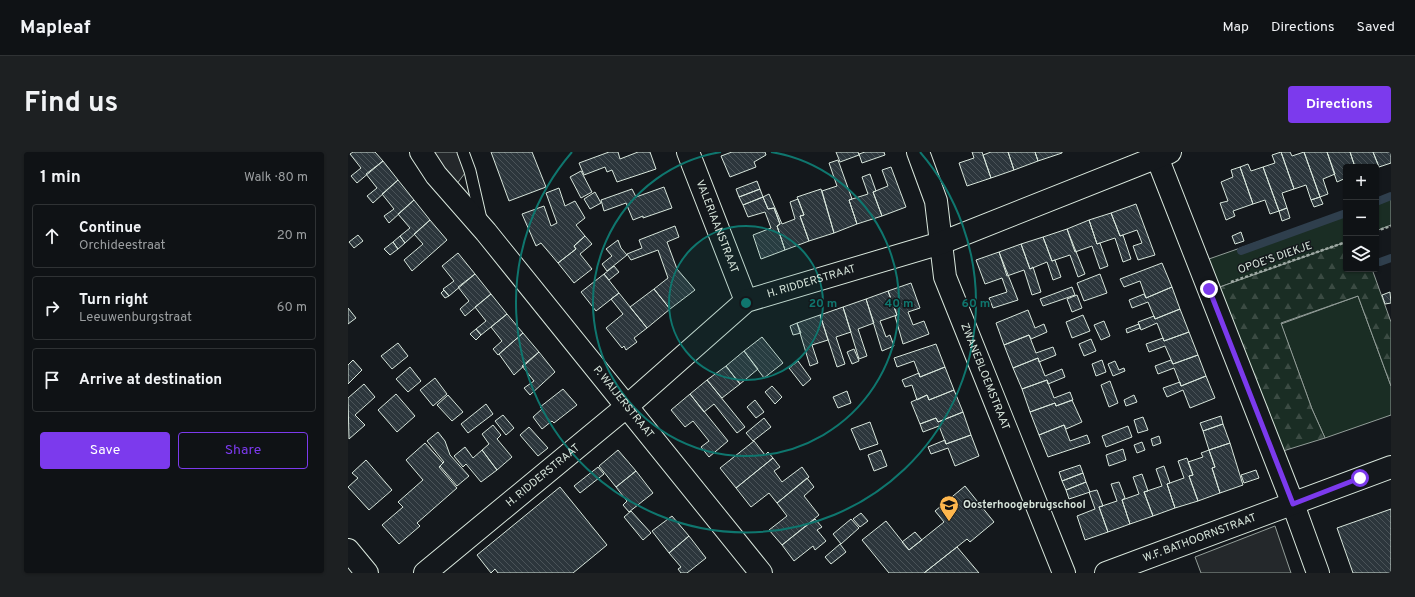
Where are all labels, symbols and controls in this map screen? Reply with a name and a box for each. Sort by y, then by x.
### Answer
text: Mapleaf [20,16,91,40]
text: Map [1223,19,1249,36]
text: Directions [1271,19,1335,36]
text: Saved [1357,19,1395,36]
text: Find us [24,86,118,122]
button: Directions [1288,86,1391,123]
map controls [1343,164,1379,272]
button: + [1343,164,1379,200]
text: 1 min [40,167,81,189]
text: Walk · 80 m [244,170,308,186]
street label: VALERIAANSTRAAT [693,178,741,275]
button: − [1343,200,1379,236]
text: Continue [79,219,141,238]
icon: ahead [41,225,63,247]
text: 20 m [277,228,307,244]
button: layers [1343,236,1379,272]
text: Orchideestraat [79,238,165,254]
street label: OPOE'S DIEKJE [1236,239,1314,277]
street label: H. RIDDERSTRAAT [765,262,857,301]
route end [1200,280,1218,298]
text: Turn right [79,291,148,310]
centre of rings [739,296,753,310]
text: 20 m [809,296,837,312]
text: 40 m [884,296,914,312]
text: 60 m [962,296,990,312]
icon: right [41,297,63,319]
text: 60 m [277,300,307,316]
text: Leeuwenburgstraat [79,310,192,326]
street label: ZWANEBLOEMSTRAAT [957,321,1013,432]
street label: P. WAIJERSTRAAT [590,363,657,441]
icon: arrive [41,369,63,391]
text: Arrive at destination [79,371,222,390]
button: Save [40,432,170,469]
button: Share [178,432,308,469]
street label: H. RIDDERSTRAAT [503,441,583,510]
route start [1351,469,1369,487]
school or university icon: Oosterhoogebrugschool [938,494,960,522]
place label: Oosterhoogebrugschool [963,498,1086,512]
street label: W.F. BATHOORNSTRAAT [1141,511,1258,566]

